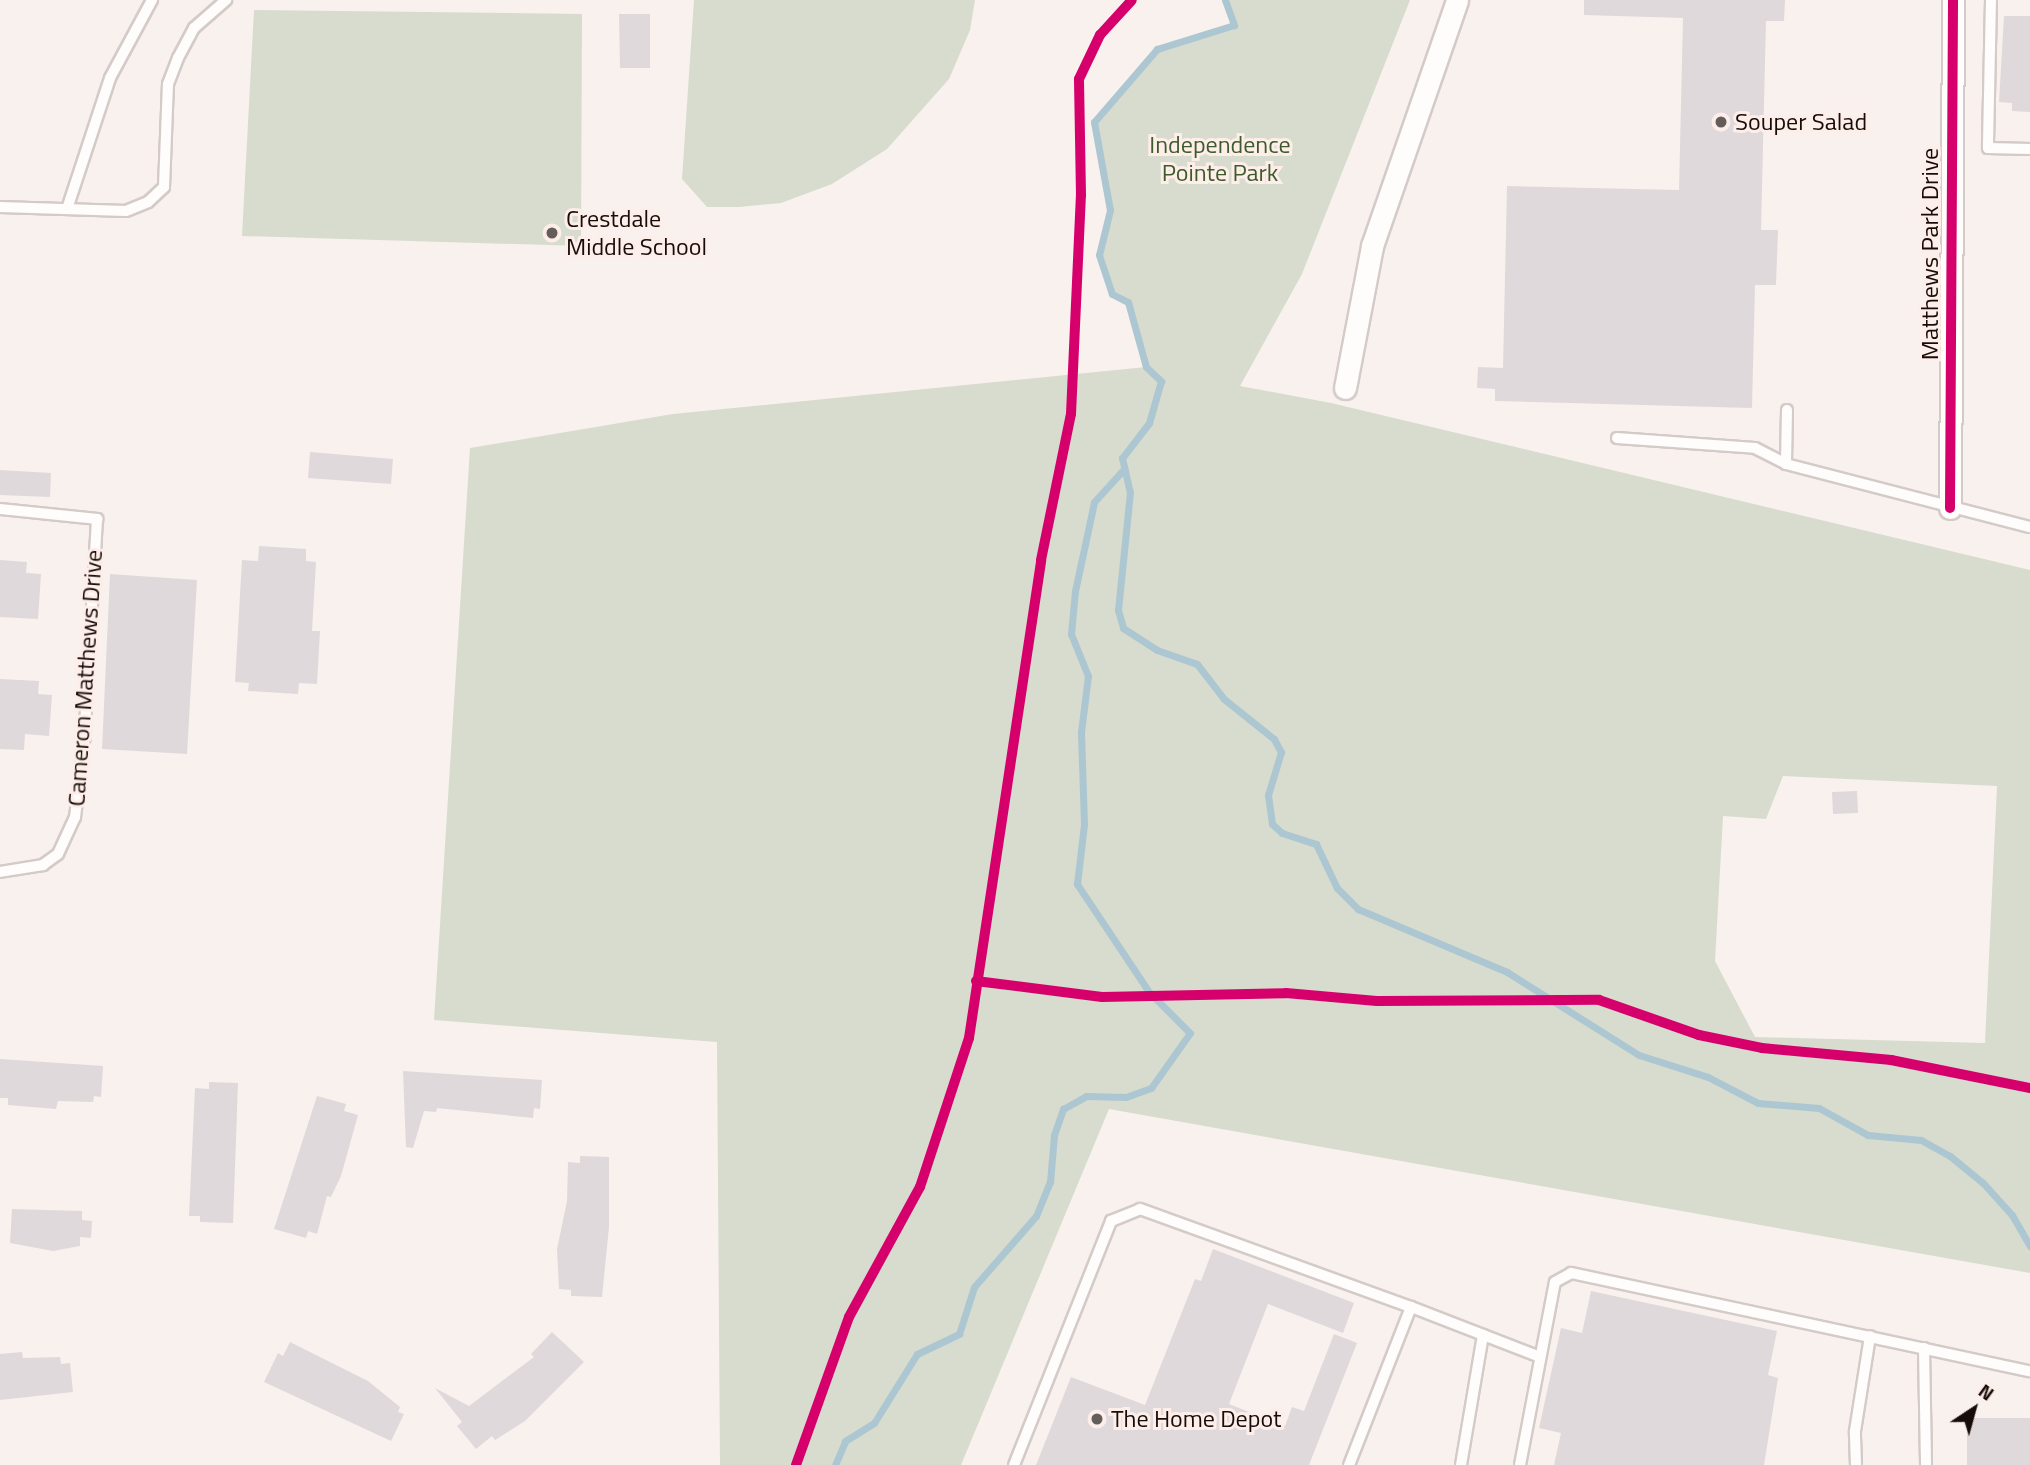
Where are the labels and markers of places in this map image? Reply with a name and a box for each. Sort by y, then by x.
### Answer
place label: Souper Salad [1735,108,1867,136]
marker: Souper Salad [1713,114,1729,130]
place label: Crestdale Middle School [566,205,707,261]
marker: Crestdale Middle School [544,225,560,241]
place label: The Home Depot [1111,1405,1281,1433]
marker: The Home Depot [1089,1411,1105,1427]

